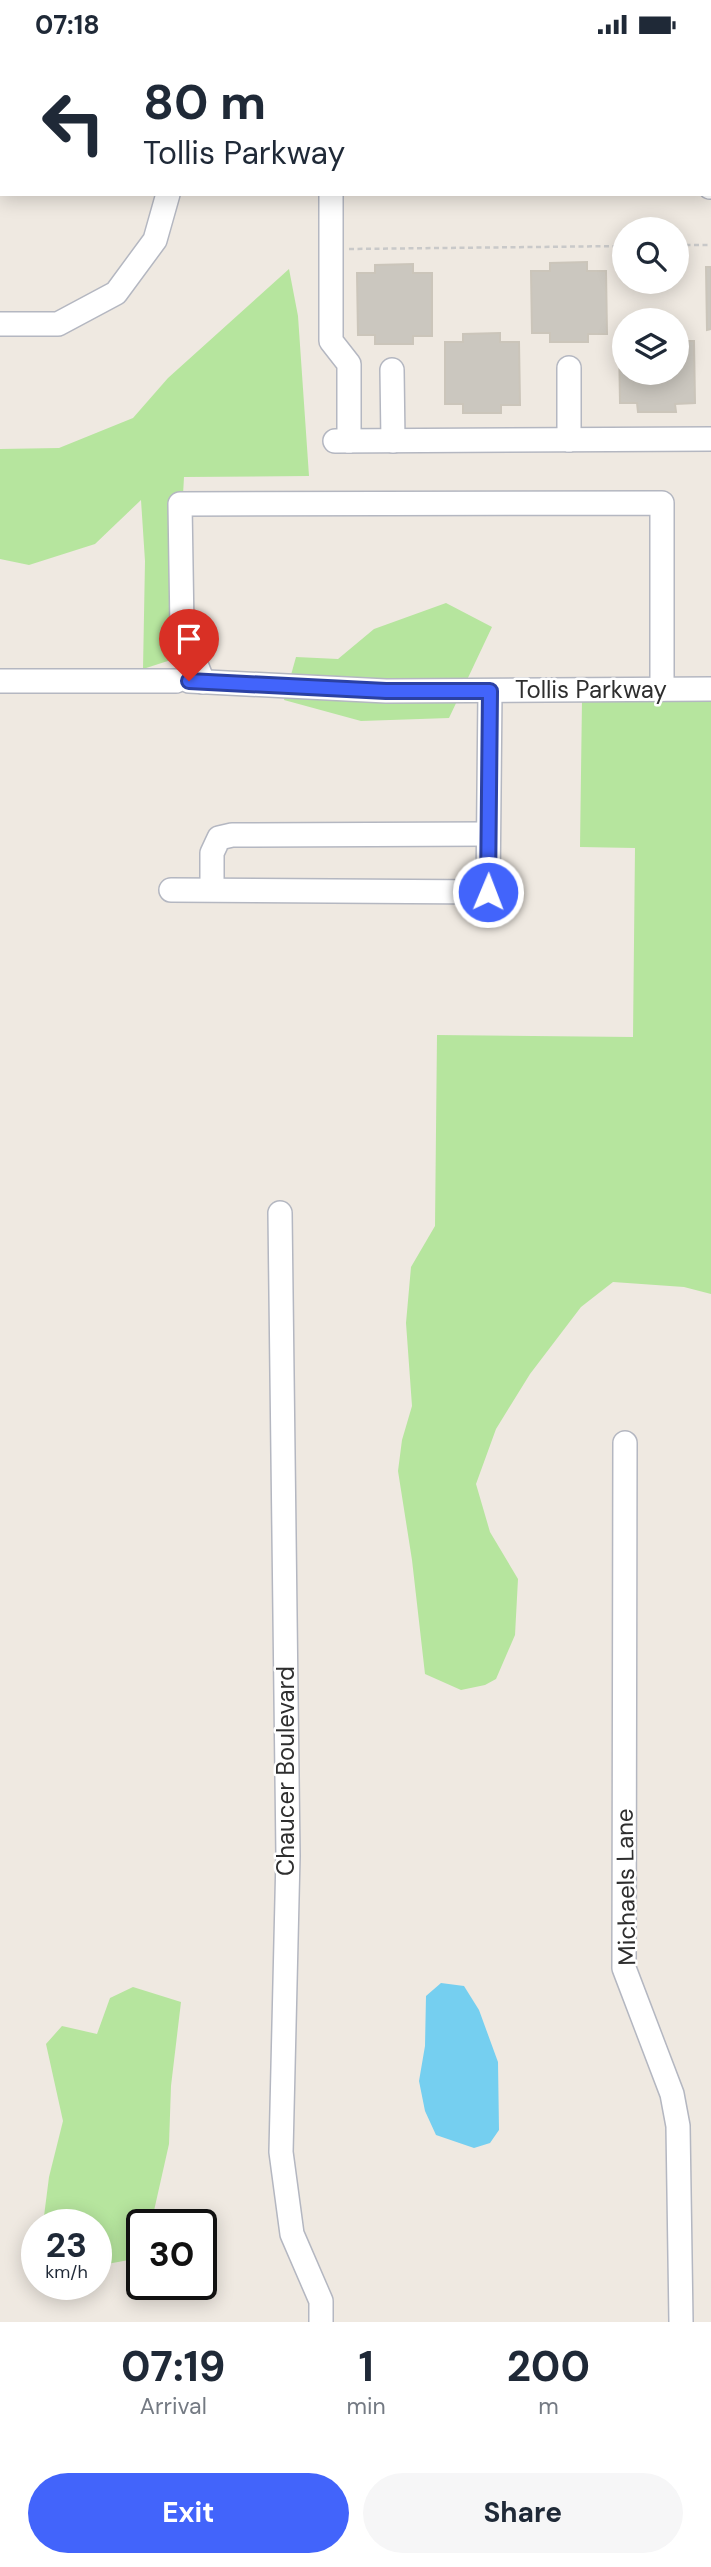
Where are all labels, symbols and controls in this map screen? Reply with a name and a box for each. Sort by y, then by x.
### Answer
text: 07:18 [35,8,100,42]
text: 80 m [143,70,266,134]
icon: left [28,77,119,168]
text: Tollis Parkway [143,132,345,174]
map controls [612,217,689,385]
button: search [612,217,689,294]
button: layers [612,308,689,385]
pin [159,609,219,681]
icon: arrive [170,620,208,658]
street label: Tollis Parkway [515,674,667,705]
position arrow [451,855,525,929]
street label: Chaucer Boulevard [270,1666,301,1876]
street label: Michaels Lane [609,1808,642,1966]
speed limit sign: 30 [126,2209,217,2300]
text: 23 [46,2222,87,2268]
text: km/h [45,2260,88,2284]
text: 07:19 [121,2339,226,2394]
text: 1 [359,2339,374,2394]
text: 200 [507,2339,590,2394]
text: Arrival [140,2391,207,2421]
text: min [347,2391,386,2421]
text: m [538,2391,559,2421]
button: Exit [28,2473,349,2553]
button: Share [363,2473,683,2553]

